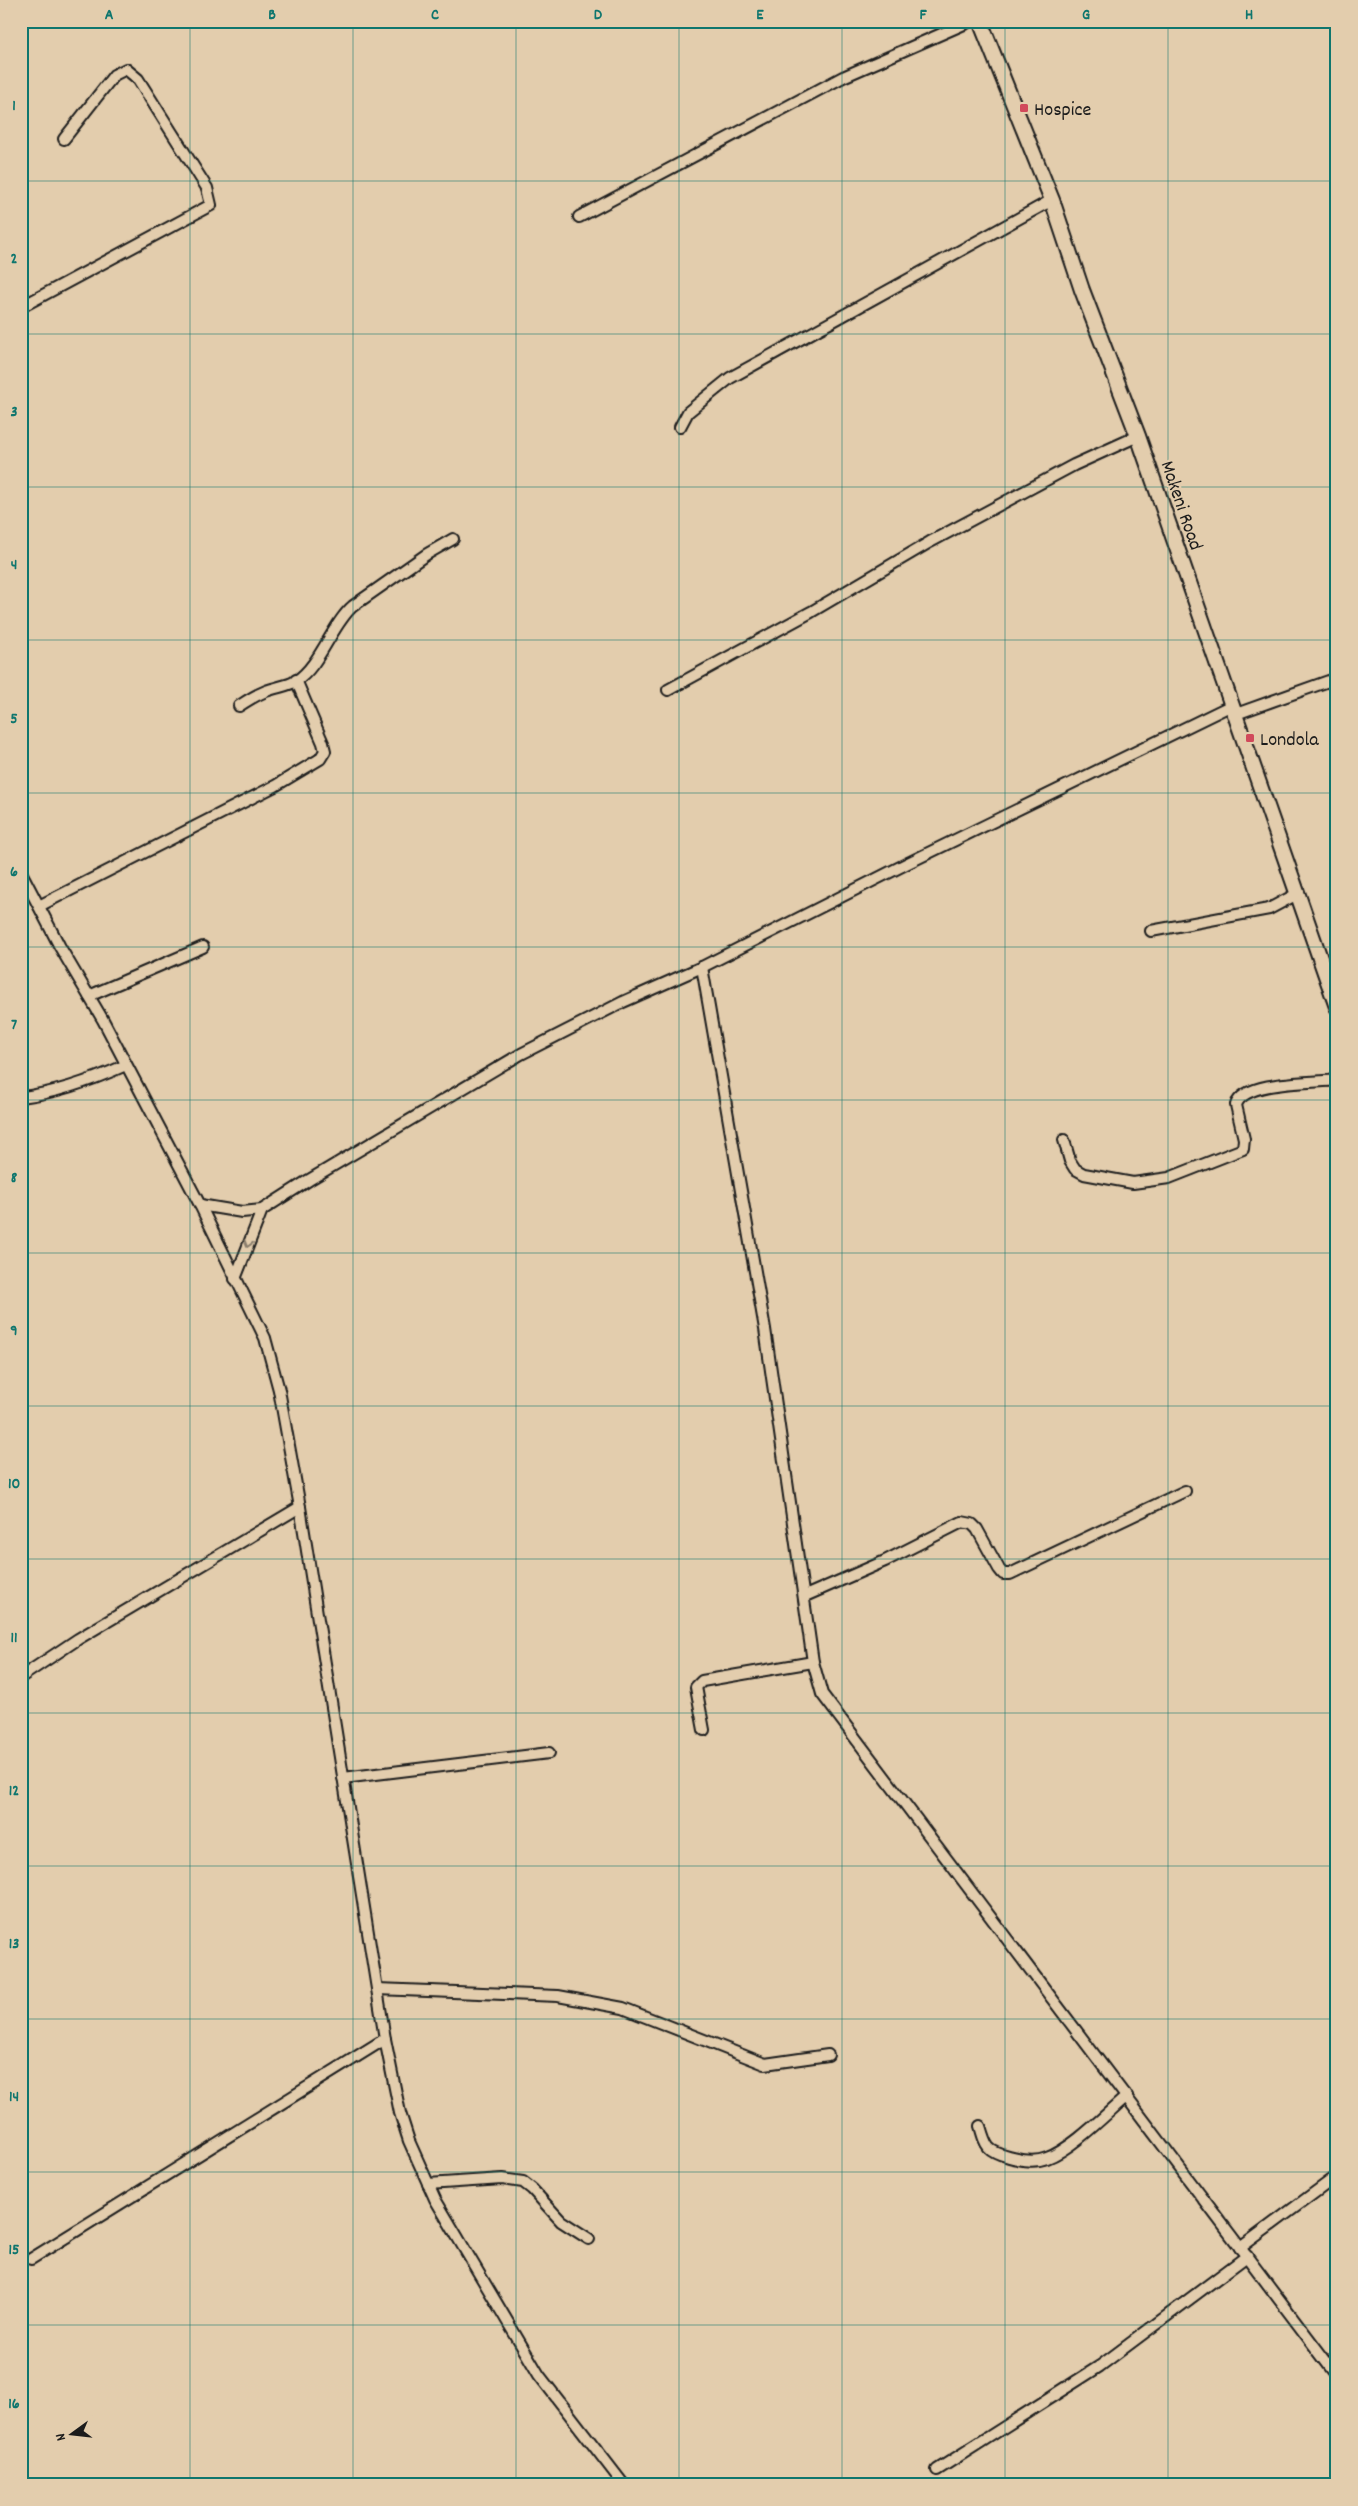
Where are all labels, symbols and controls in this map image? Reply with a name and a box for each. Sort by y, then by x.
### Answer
text: A [105,4,114,27]
text: B [268,4,276,27]
text: C [431,4,439,27]
text: D [594,4,603,27]
text: E [756,4,764,27]
text: F [919,4,927,27]
text: G [1082,4,1090,27]
text: H [1245,4,1253,27]
text: 1 [12,95,16,118]
place label: Hospice [1034,97,1091,125]
marker: Hospice [1018,102,1030,114]
text: 2 [11,248,18,271]
text: 3 [10,401,18,424]
street label: Makeni Road [1152,457,1209,554]
text: 4 [11,554,17,577]
text: 5 [10,708,18,731]
place label: Londola [1260,727,1319,755]
marker: Londola [1244,732,1256,744]
text: 6 [10,861,18,884]
text: 7 [11,1014,17,1037]
text: 8 [11,1167,18,1190]
one-way arrow [244,1240,254,1248]
text: 9 [10,1320,18,1343]
text: 10 [8,1473,20,1496]
text: 11 [10,1627,18,1650]
text: 12 [9,1780,19,1803]
text: 13 [9,1933,19,1956]
text: 14 [9,2086,19,2109]
text: 15 [9,2239,19,2262]
text: 16 [8,2393,20,2416]
north arrow [48,2408,98,2458]
text: N [51,2431,72,2443]

